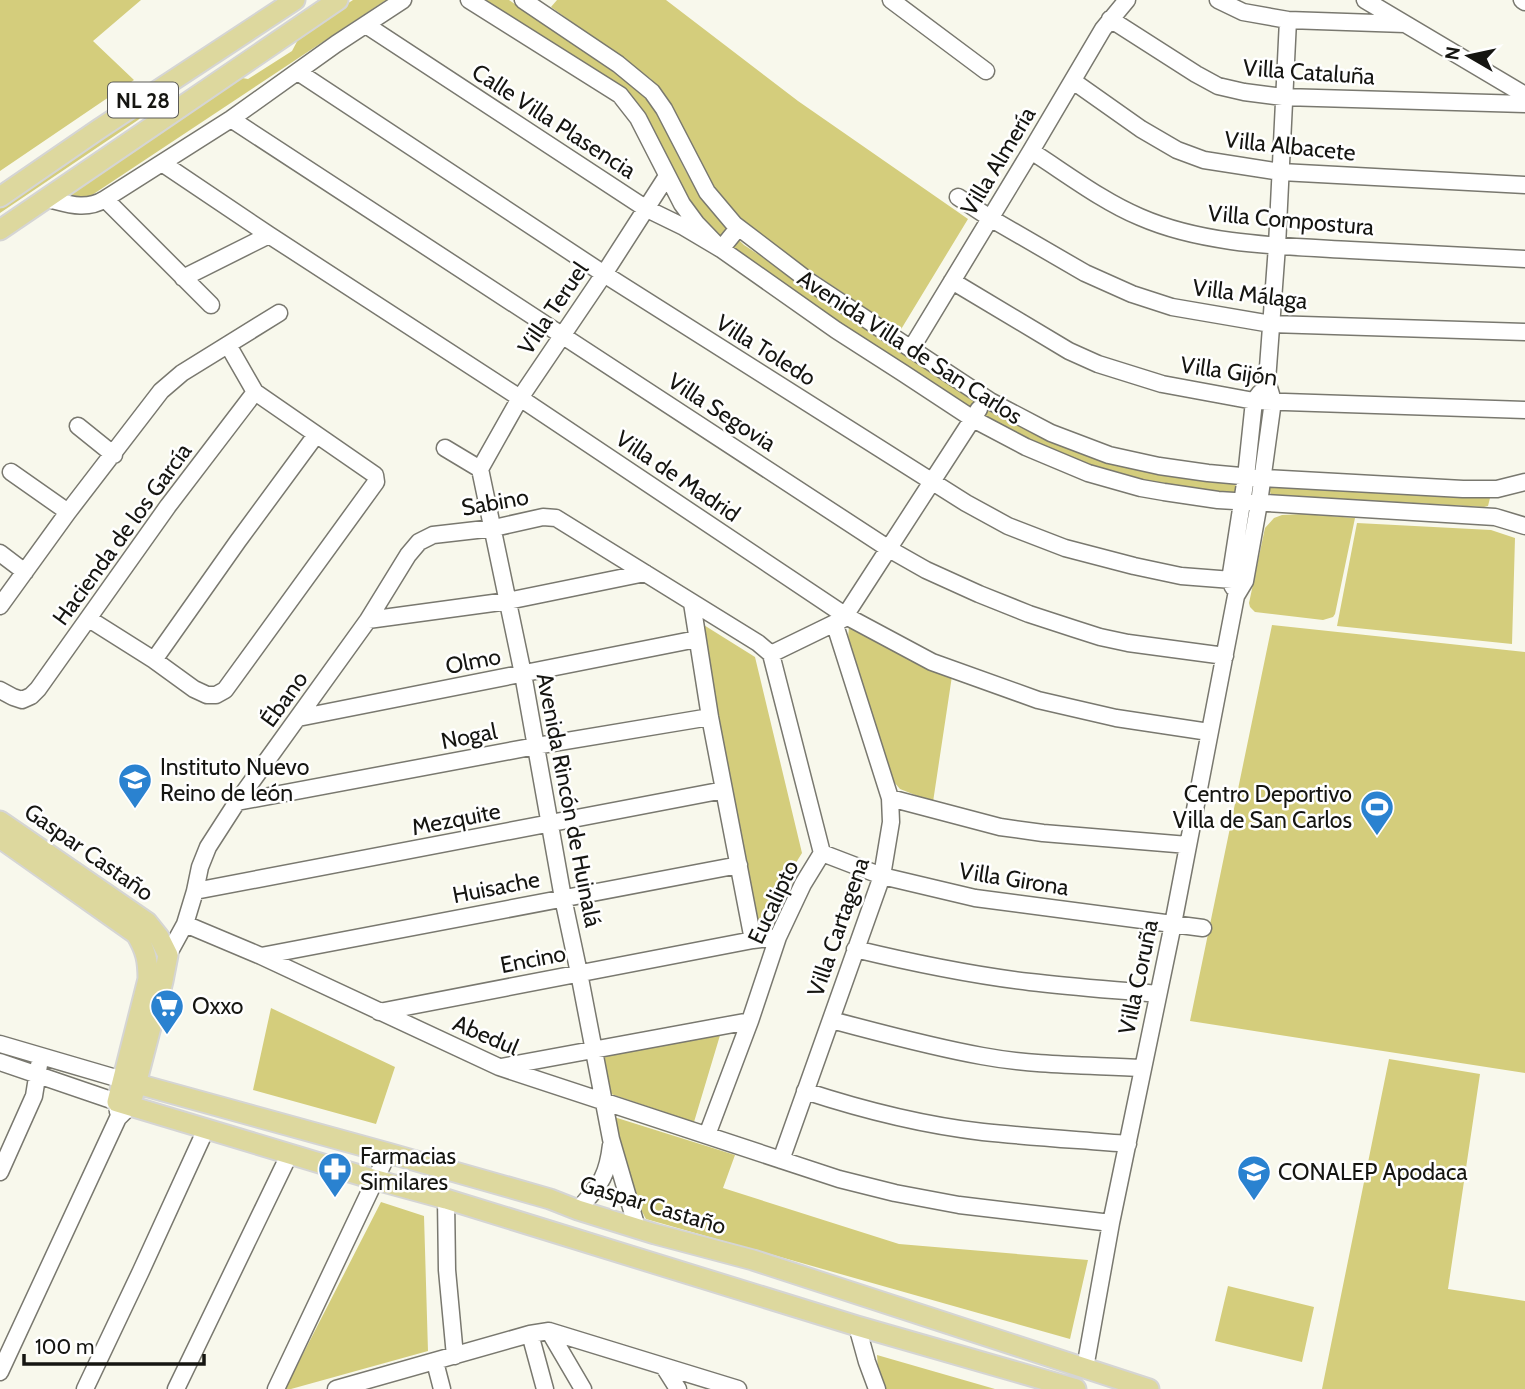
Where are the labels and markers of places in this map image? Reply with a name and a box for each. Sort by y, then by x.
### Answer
place label: Instituto Nuevo Reino de león [160,753,309,807]
school or university icon: Instituto Nuevo Reino de león [116,761,154,810]
place label: Centro Deportivo Villa de San Carlos [1173,780,1352,834]
sports icon: Centro Deportivo Villa de San Carlos [1358,788,1396,837]
supermarket icon: Oxxo [148,987,186,1036]
place label: Oxxo [192,992,244,1020]
place label: Farmacias Similares [360,1142,456,1196]
pharmacy icon: Farmacias Similares [316,1150,354,1199]
school or university icon: CONALEP Apodaca [1235,1153,1273,1202]
place label: CONALEP Apodaca [1278,1158,1467,1186]

